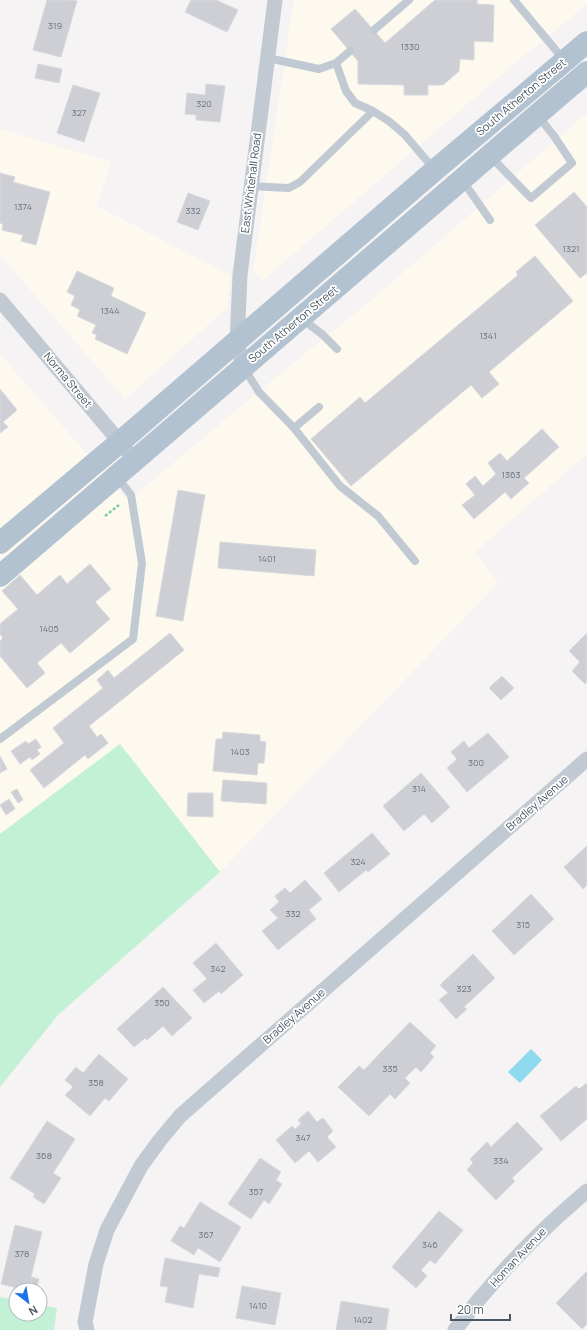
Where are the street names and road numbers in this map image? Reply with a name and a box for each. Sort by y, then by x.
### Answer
street label: South Atherton Street [473,55,569,139]
street label: East Whitehall Road [237,132,264,234]
street label: South Atherton Street [245,282,341,366]
street label: Norma Street [41,349,96,411]
street label: Bradley Avenue [502,771,571,834]
street label: Bradley Avenue [259,984,328,1047]
street label: Homan Avenue [486,1223,549,1290]

